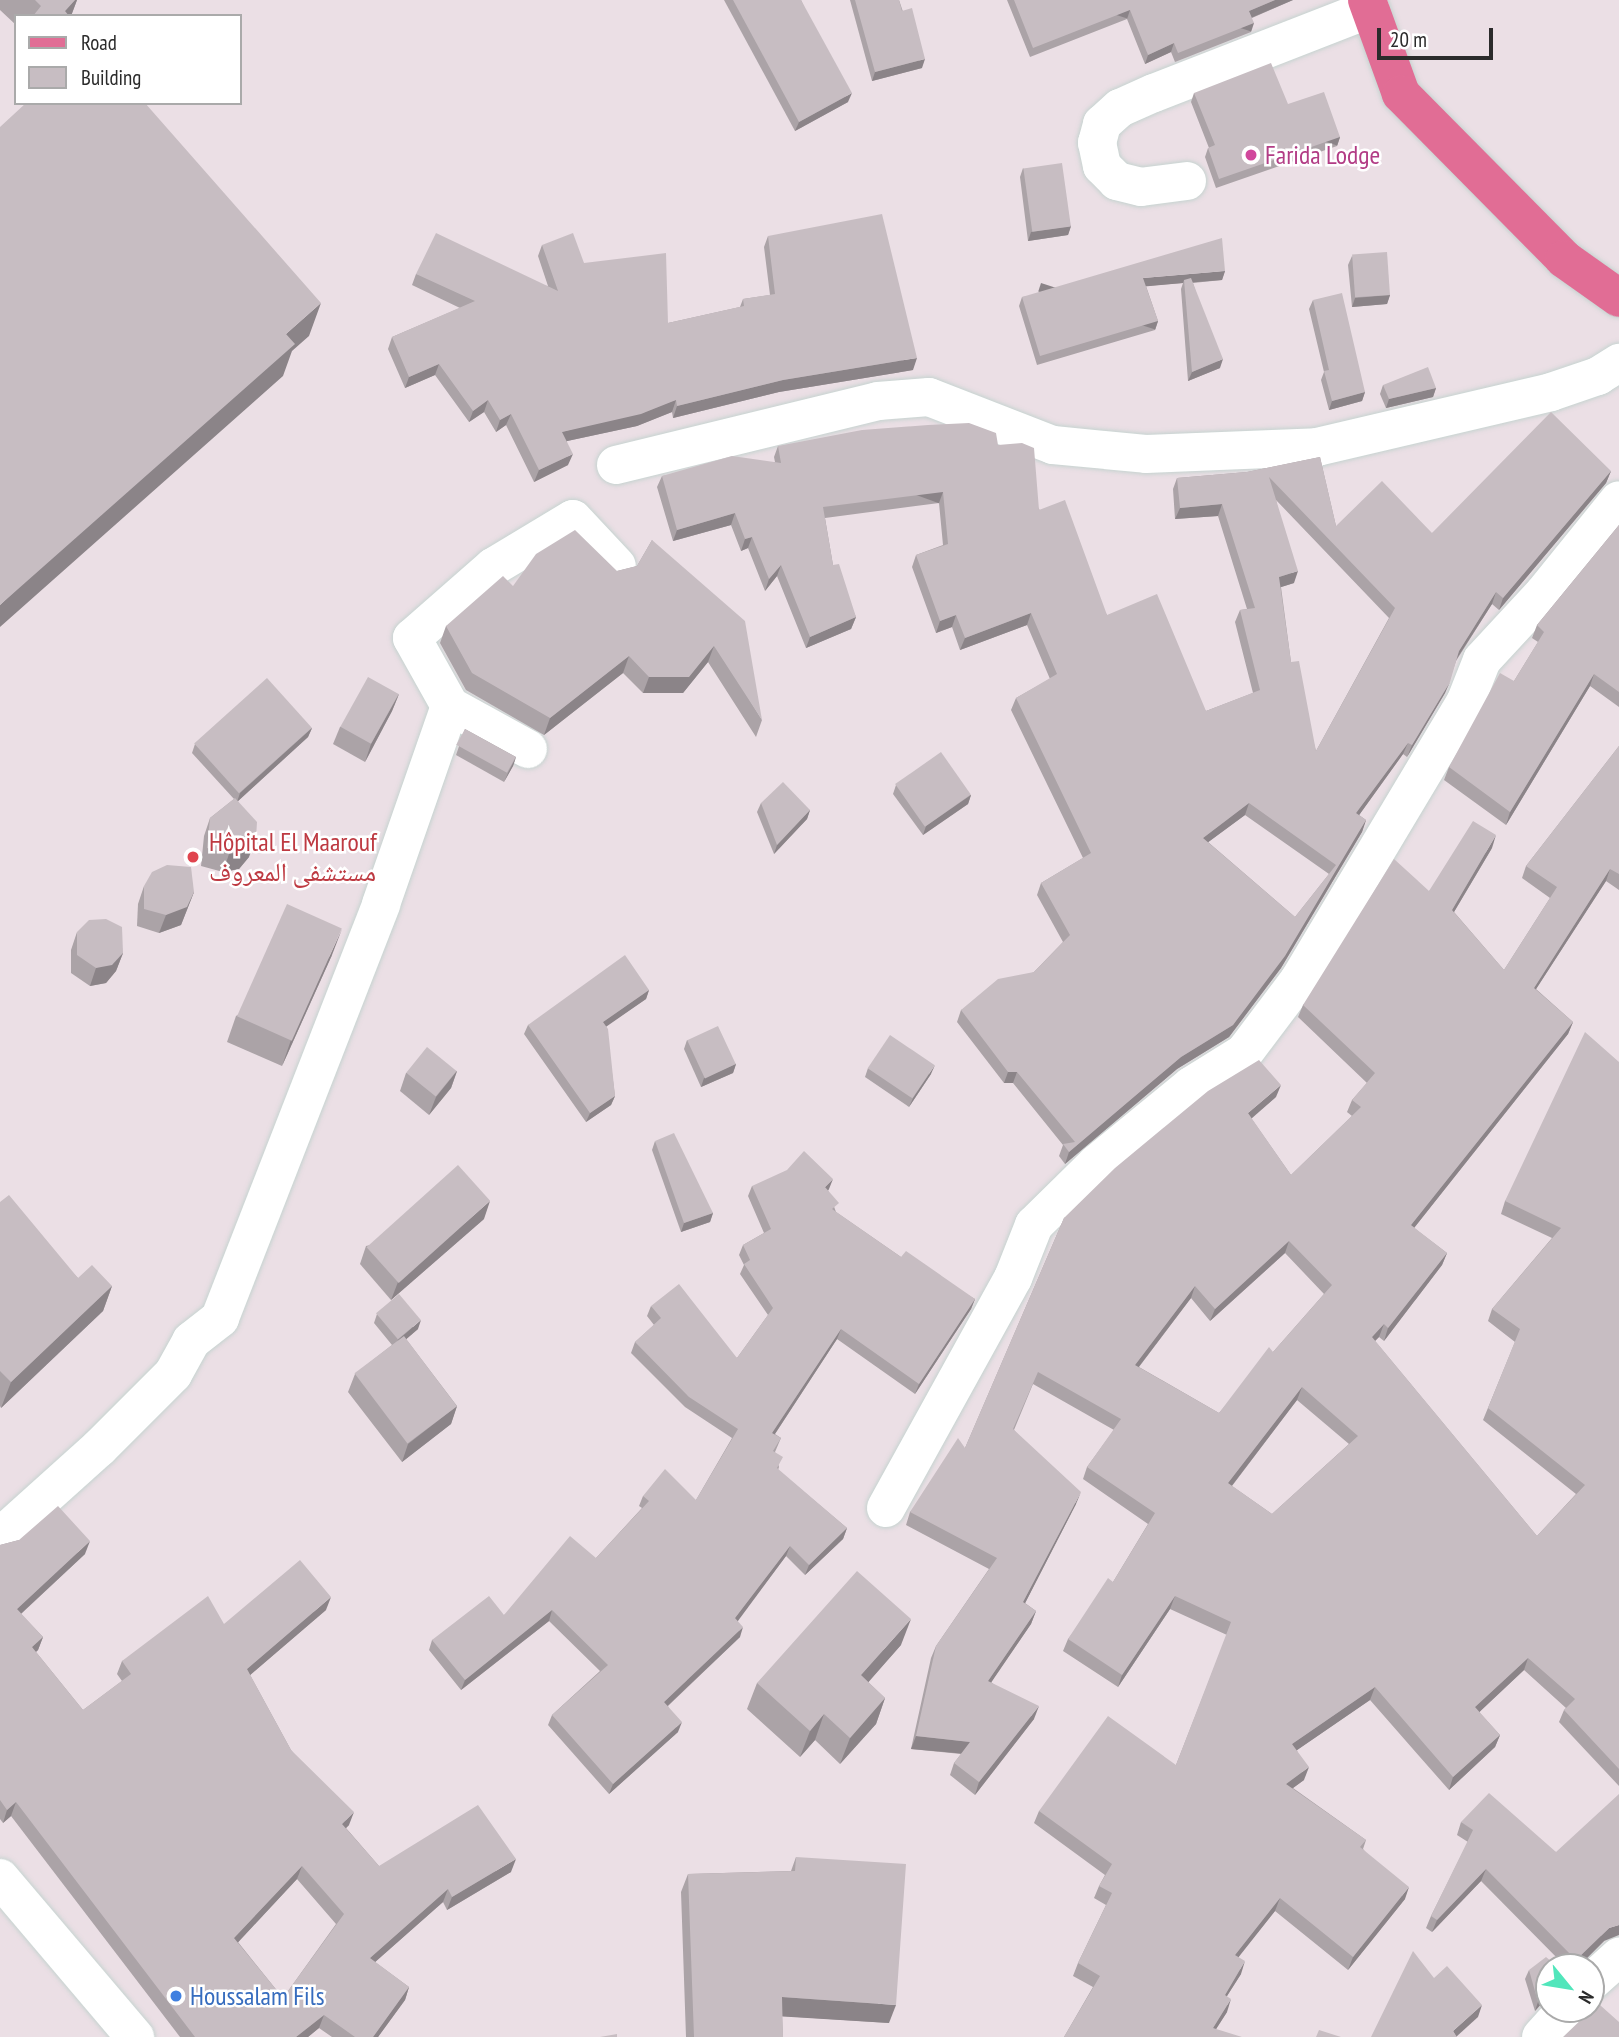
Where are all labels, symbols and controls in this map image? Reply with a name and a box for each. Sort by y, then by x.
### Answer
legend [14,14,242,105]
scale bar [1381,14,1496,58]
text: 20 m [1390,26,1427,53]
text: Road [81,29,117,56]
text: Building [81,64,141,91]
place label: Farida Lodge [1265,139,1380,171]
marker: Farida Lodge [1243,147,1259,163]
place label: Hôpital El Maarouf مستشفى المعروف [209,826,377,888]
marker: Hôpital El Maarouf مستشفى المعروف [183,847,203,867]
north arrow [1535,1953,1605,2023]
place label: Houssalam Fils [190,1980,325,2012]
text: N [1573,1987,1599,2008]
marker: Houssalam Fils [168,1988,184,2004]

